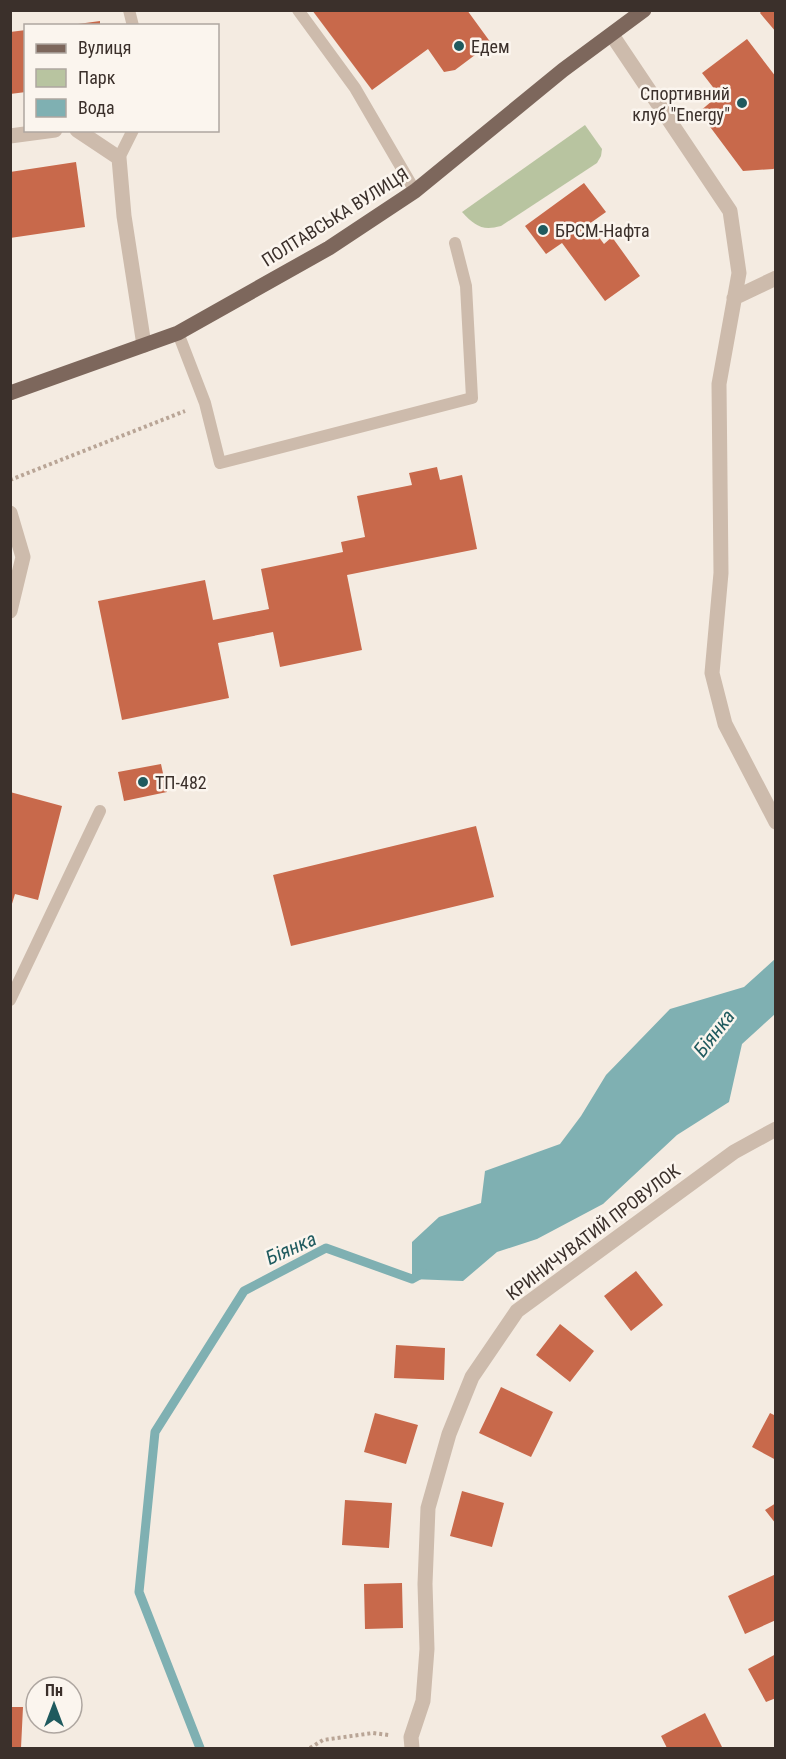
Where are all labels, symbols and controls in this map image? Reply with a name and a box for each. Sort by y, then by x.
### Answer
legend [24,24,219,132]
place label: Едем [471,36,510,57]
text: Вулиця [78,37,132,58]
marker: Едем [452,39,466,53]
text: Парк [78,67,116,88]
place label: Спортивний клуб "Energy" [632,83,730,125]
marker: Спортивний клуб "Energy" [735,96,749,110]
text: Вода [78,97,115,118]
street label: ПОЛТАВСЬКА ВУЛИЦЯ [258,163,412,271]
place label: БРСМ-Нафта [555,220,650,241]
marker: БРСМ-Нафта [536,223,550,237]
place label: ТП-482 [155,772,207,793]
marker: ТП-482 [136,775,150,789]
water label: Біянка [688,1005,740,1061]
street label: КРИНИЧУВАТИЙ ПРОВУЛОК [502,1160,684,1304]
water label: Біянка [262,1226,320,1270]
north arrow [24,1675,84,1735]
text: Пн [45,1681,63,1700]

